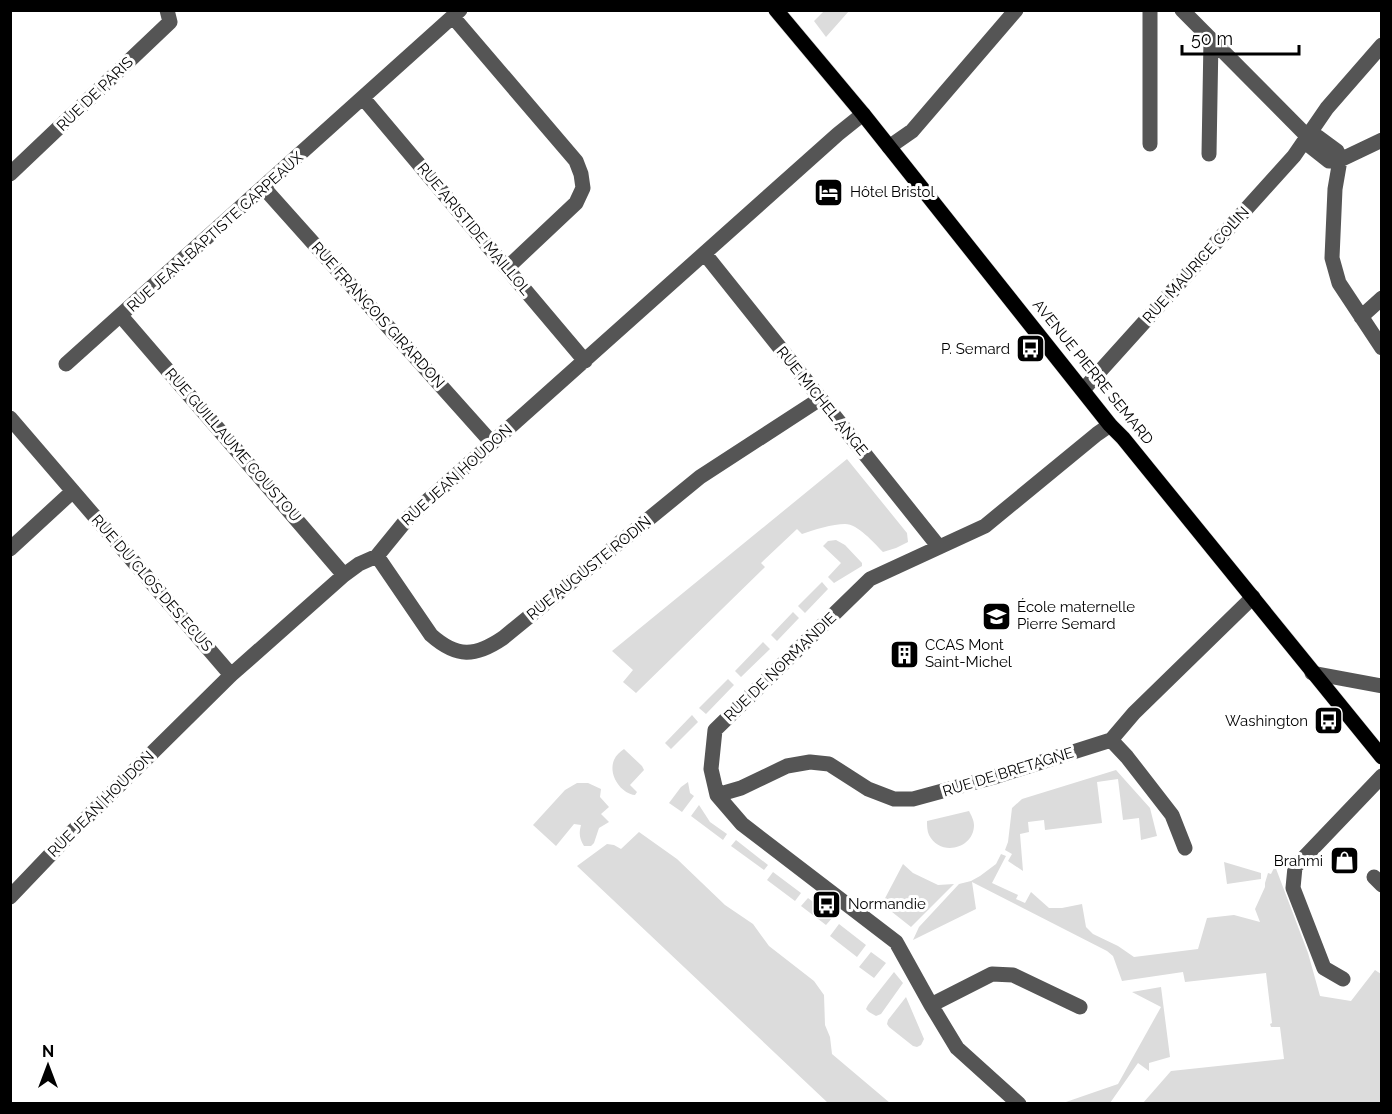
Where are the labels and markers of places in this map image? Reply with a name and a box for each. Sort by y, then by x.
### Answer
hotel icon: Hôtel Bristol [813,176,845,208]
place label: Hôtel Bristol [850,183,935,201]
bus stop icon: P. Semard [1015,333,1047,365]
place label: P. Semard [941,340,1010,358]
place label: École maternelle Pierre Semard [1017,598,1135,633]
school or university icon: École maternelle Pierre Semard [980,600,1012,632]
place label: CCAS Mont Saint-Michel [925,636,1013,671]
building icon: CCAS Mont Saint-Michel [888,638,920,670]
bus stop icon: Washington [1313,705,1345,737]
place label: Washington [1225,712,1308,730]
shop icon: Brahmi [1328,845,1360,877]
place label: Brahmi [1274,852,1323,870]
bus stop icon: Normandie [811,888,843,920]
place label: Normandie [848,895,926,913]

